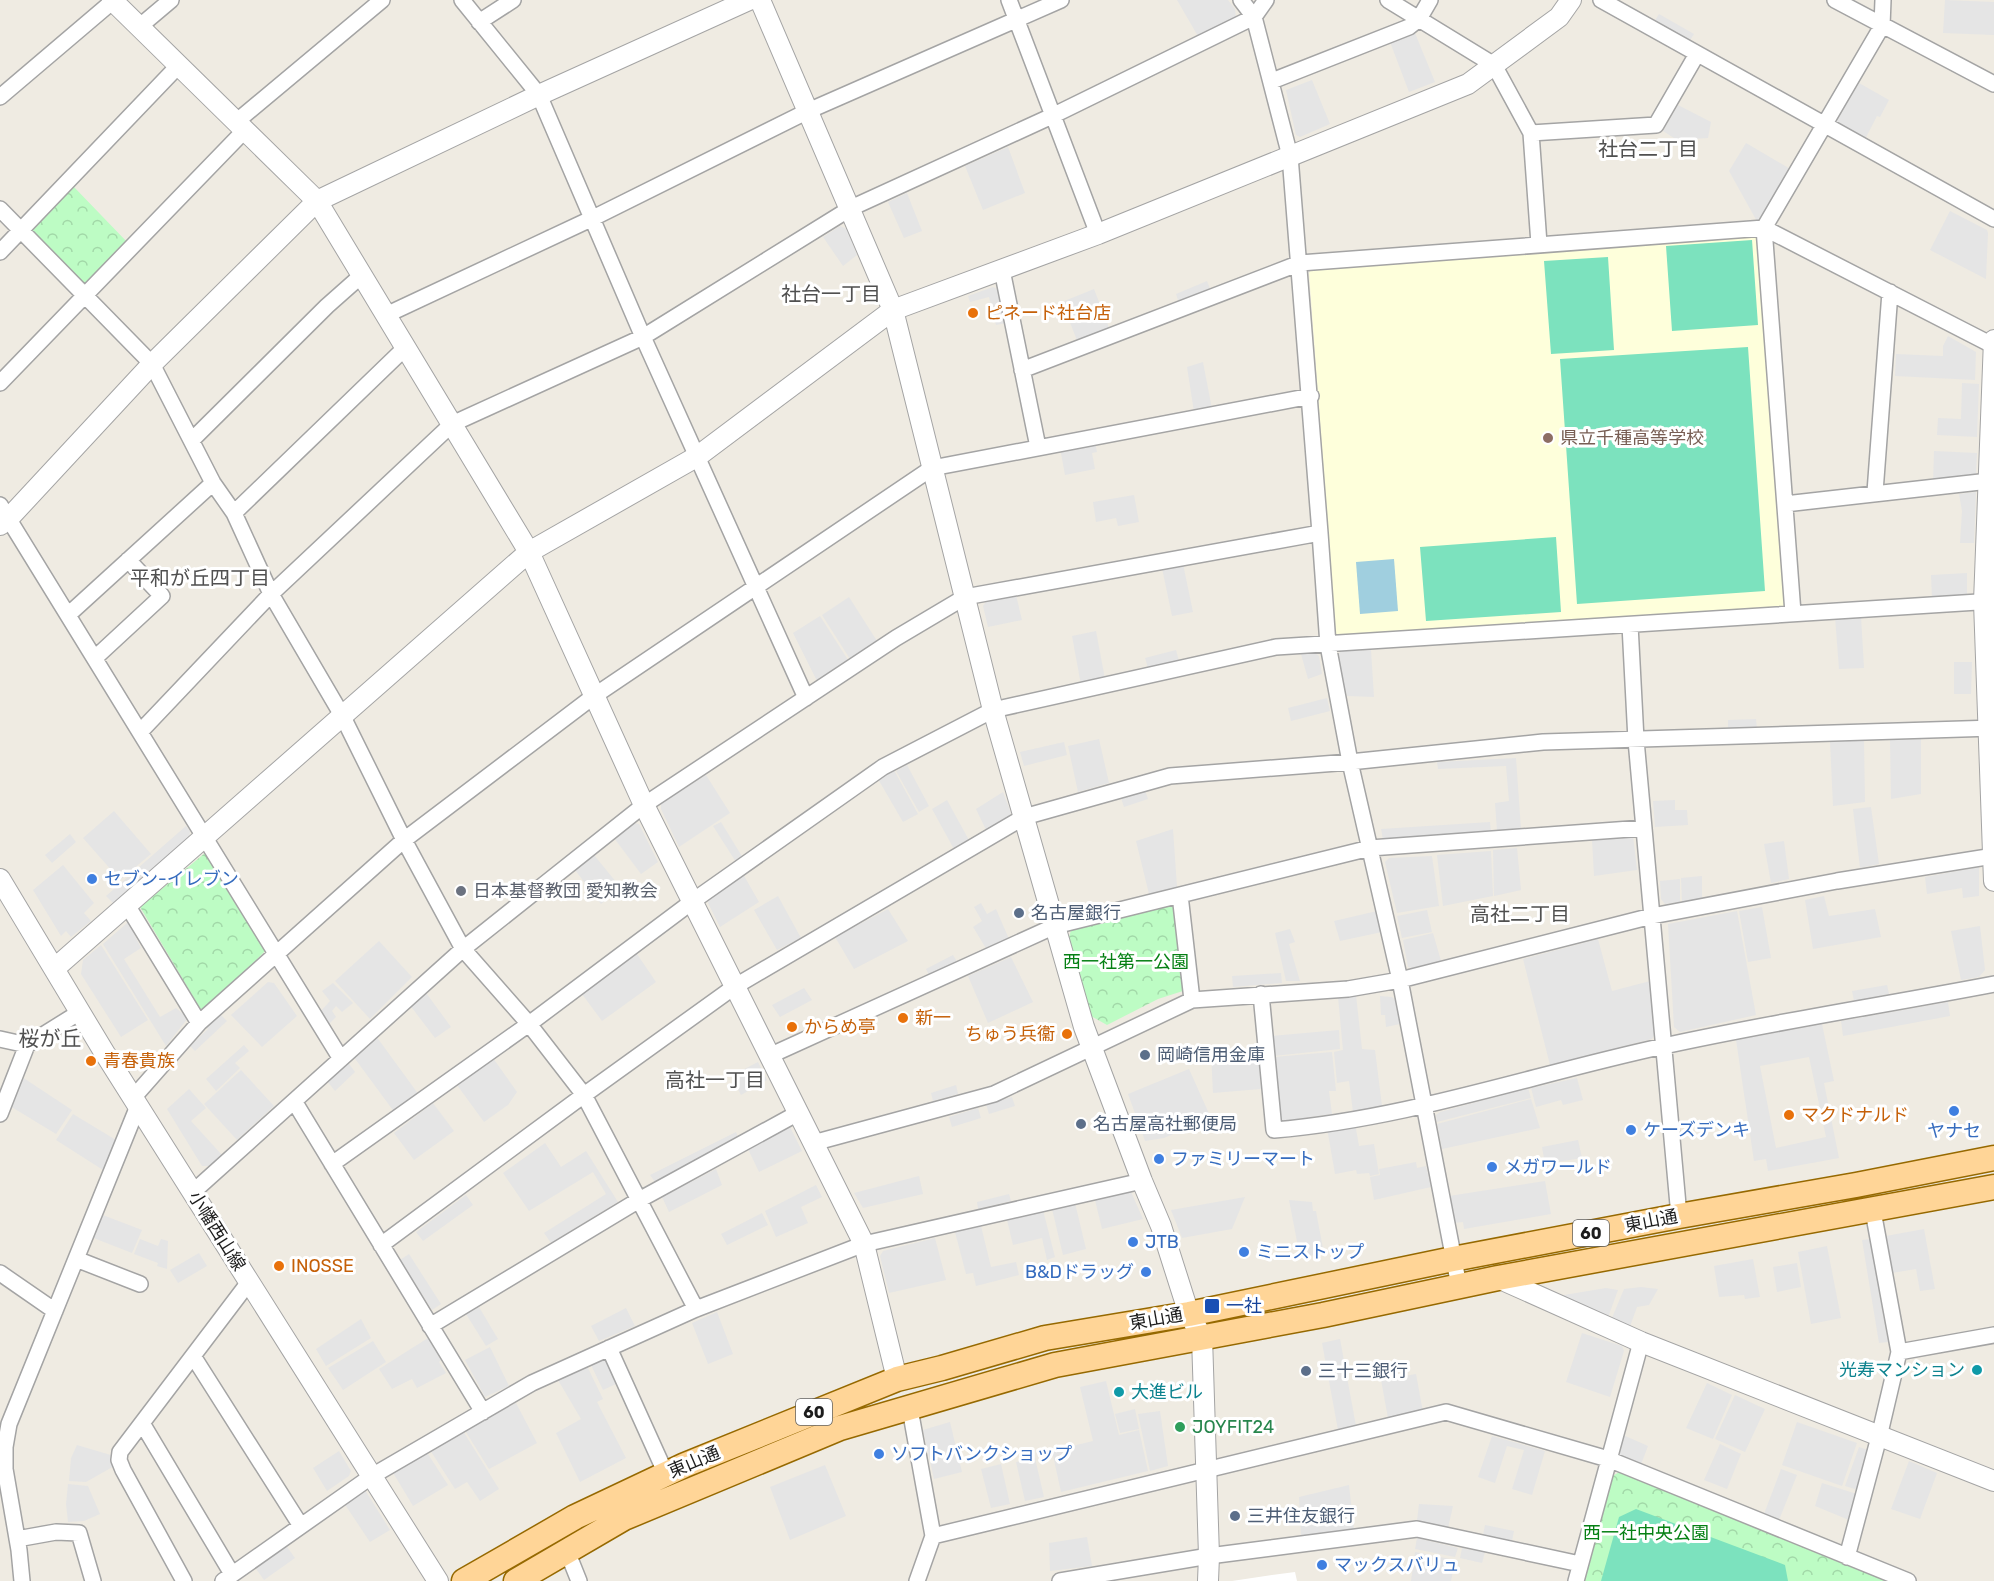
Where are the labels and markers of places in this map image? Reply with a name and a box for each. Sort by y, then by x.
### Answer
place label: ピネード社台店 [985,302,1111,324]
marker: ピネード社台店 [966,306,980,320]
place label: 県立千種高等学校 [1560,427,1704,449]
marker: 県立千種高等学校 [1541,431,1555,445]
place label: セブン-イレブン [104,868,239,890]
marker: セブン-イレブン [85,872,99,886]
place label: 日本基督教団 愛知教会 [473,880,657,902]
marker: 日本基督教団 愛知教会 [454,884,468,898]
place label: 名古屋銀行 [1031,902,1121,924]
marker: 名古屋銀行 [1012,906,1026,920]
place label: 新一 [915,1007,951,1029]
marker: 新一 [896,1011,910,1025]
place label: からめ亭 [804,1016,876,1038]
marker: からめ亭 [785,1020,799,1034]
place label: ちゅう兵衞 [965,1023,1055,1045]
marker: ちゅう兵衞 [1060,1027,1074,1041]
place label: 岡崎信用金庫 [1157,1044,1265,1066]
marker: 岡崎信用金庫 [1138,1048,1152,1062]
place label: 青春貴族 [103,1050,175,1072]
marker: 青春貴族 [84,1054,98,1068]
place label: マクドナルド [1801,1104,1909,1126]
marker: ヤナセ [1947,1104,1961,1118]
marker: マクドナルド [1782,1108,1796,1122]
place label: 名古屋高社郵便局 [1093,1113,1237,1135]
marker: 名古屋高社郵便局 [1074,1117,1088,1131]
place label: ケーズデンキ [1643,1119,1750,1141]
place label: ヤナセ [1927,1120,1981,1142]
marker: ケーズデンキ [1624,1123,1638,1137]
place label: ファミリーマート [1171,1148,1315,1170]
marker: ファミリーマート [1152,1152,1166,1166]
place label: メガワールド [1504,1156,1612,1178]
marker: メガワールド [1485,1160,1499,1174]
place label: JTB [1145,1231,1179,1253]
marker: JTB [1126,1235,1140,1249]
place label: ミニストップ [1256,1241,1364,1263]
marker: ミニストップ [1237,1245,1251,1259]
place label: INOSSE [291,1255,354,1277]
marker: INOSSE [272,1259,286,1273]
place label: B&Dドラッグ [1025,1261,1134,1283]
marker: B&Dドラッグ [1139,1265,1153,1279]
place label: 一社 [1226,1295,1262,1317]
marker: 一社 [1203,1297,1221,1315]
place label: 光寿マンション [1839,1359,1965,1381]
place label: 三十三銀行 [1318,1360,1408,1382]
marker: 光寿マンション [1970,1363,1984,1377]
marker: 三十三銀行 [1299,1364,1313,1378]
place label: 大進ビル [1131,1381,1203,1403]
marker: 大進ビル [1112,1385,1126,1399]
place label: JOYFIT24 [1192,1416,1274,1438]
marker: JOYFIT24 [1173,1420,1187,1434]
place label: ソフトバンクショップ [891,1443,1072,1465]
marker: ソフトバンクショップ [872,1447,886,1461]
place label: 三井住友銀行 [1247,1505,1355,1527]
marker: 三井住友銀行 [1228,1509,1242,1523]
place label: マックスバリュ [1334,1554,1459,1576]
marker: マックスバリュ [1315,1558,1329,1572]

